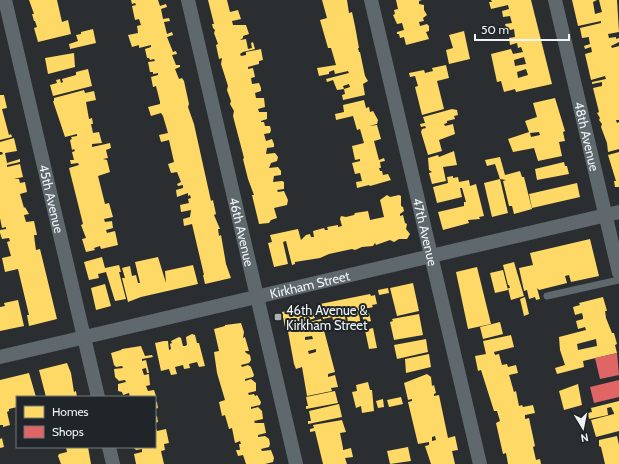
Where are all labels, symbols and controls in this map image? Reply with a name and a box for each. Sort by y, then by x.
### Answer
scale bar [475,16,569,42]
text: 50 m [481,22,509,37]
street label: 48th Avenue [571,100,603,173]
street label: 45th Avenue [36,163,67,235]
street label: 46th Avenue [226,196,258,268]
street label: 47th Avenue [410,196,441,268]
street label: Kirkham Street [268,267,352,302]
place label: 46th Avenue & Kirkham Street [286,302,368,333]
marker: 46th Avenue & Kirkham Street [273,312,283,322]
legend [16,396,156,448]
text: Homes [52,404,89,419]
north arrow [563,408,603,448]
text: Shops [52,424,84,439]
text: N [580,430,590,445]

